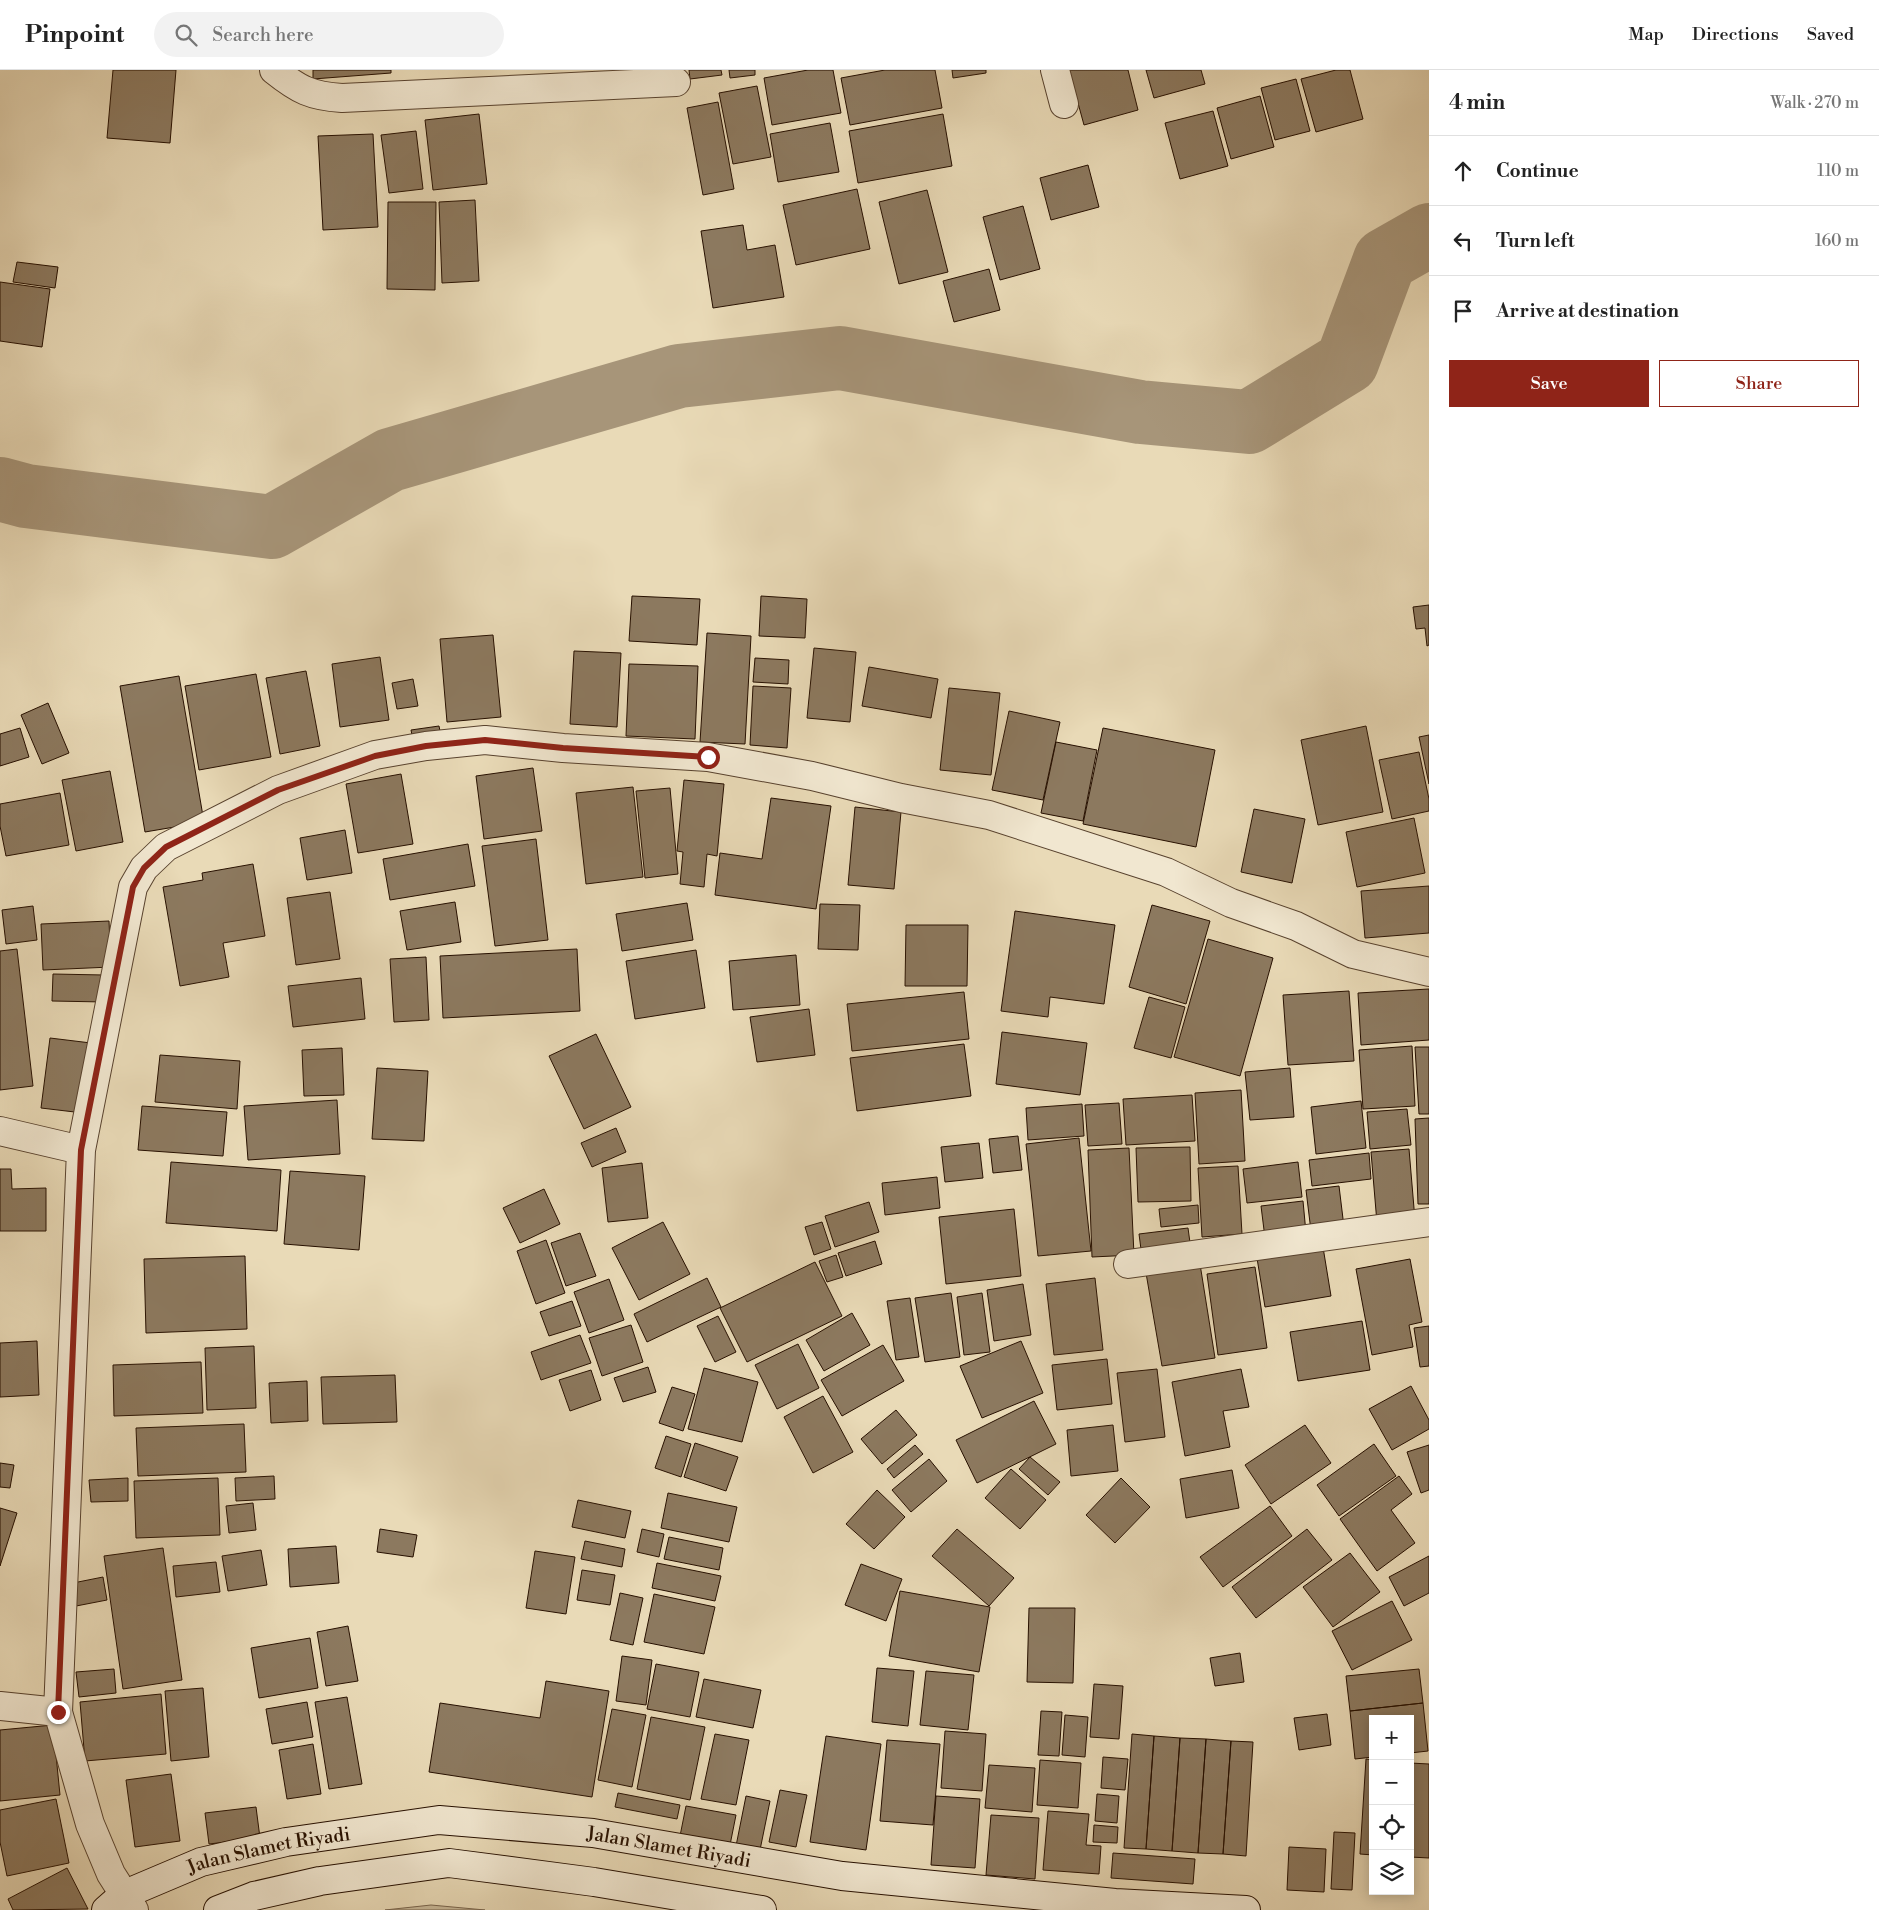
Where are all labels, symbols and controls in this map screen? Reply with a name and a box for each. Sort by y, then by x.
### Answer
search box [154,12,504,57]
text: Pinpoint [25,20,124,50]
icon: search [172,21,200,49]
text: Search here [212,23,314,47]
text: Map [1628,23,1664,46]
text: Directions [1692,23,1779,46]
text: Saved [1807,23,1854,46]
text: 4 min [1449,90,1505,116]
text: Walk · 270 m [1770,93,1859,113]
icon: ahead [1449,157,1477,185]
text: Continue [1496,159,1579,183]
text: 110 m [1817,161,1859,181]
icon: left [1449,227,1477,255]
text: Turn left [1496,229,1575,253]
text: 160 m [1815,231,1859,251]
icon: arrive [1449,297,1477,325]
text: Arrive at destination [1496,299,1679,323]
button: Save [1449,360,1649,407]
button: Share [1659,360,1859,407]
route start [697,746,720,769]
route end [47,1701,70,1724]
map controls [1369,1715,1414,1895]
button: + [1369,1715,1414,1760]
button: − [1369,1760,1414,1805]
button: locate [1369,1805,1414,1850]
street label: Jalan Slamet Riyadi [585,1821,753,1873]
street label: Jalan Slamet Riyadi [182,1822,352,1880]
button: layers [1369,1850,1414,1895]

